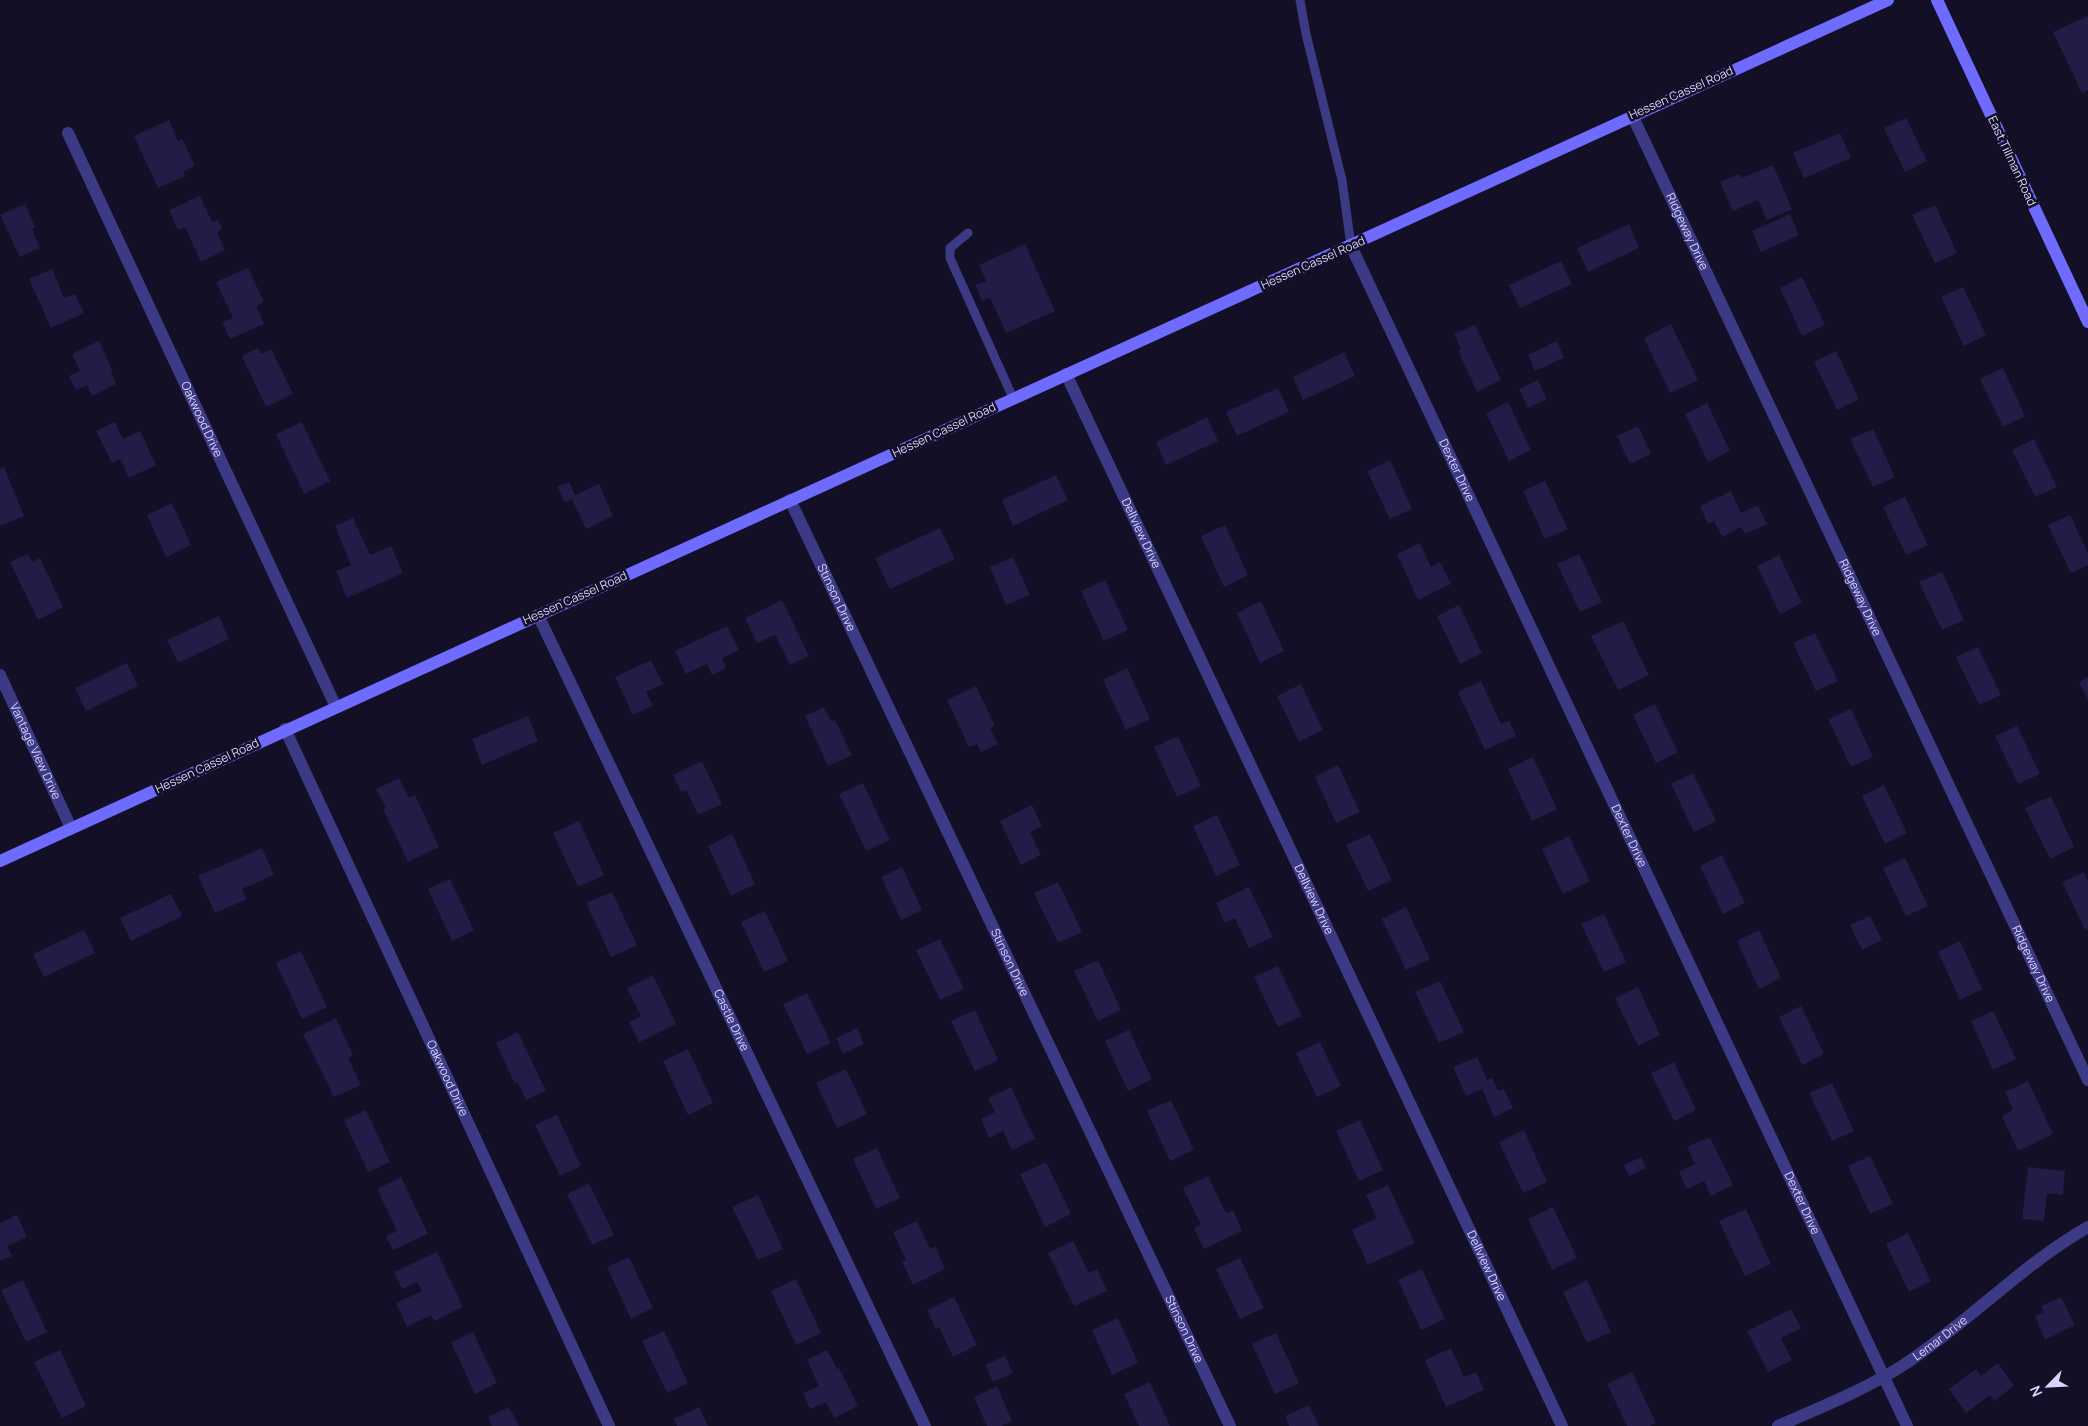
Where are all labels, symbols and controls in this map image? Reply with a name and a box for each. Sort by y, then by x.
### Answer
street label: Hessen Cassel Road [1626,62,1736,123]
street label: East Tillman Road [1984,113,2041,209]
street label: Ridgeway Drive [1662,190,1713,273]
street label: Hessen Cassel Road [1258,232,1368,293]
street label: Oakwood Drive [177,378,227,460]
street label: Hessen Cassel Road [889,398,998,461]
street label: Dexter Drive [1435,436,1479,504]
street label: Dellview Drive [1118,495,1165,571]
street label: Ridgeway Drive [1835,556,1886,639]
street label: Stinson Drive [813,561,860,634]
street label: Hessen Cassel Road [520,567,630,628]
street label: Vantage View Drive [6,700,66,802]
street label: Hessen Cassel Road [152,734,261,797]
street label: Dexter Drive [1607,801,1651,870]
street label: Dellview Drive [1290,861,1338,937]
street label: Ridgeway Drive [2008,922,2059,1005]
street label: Stinson Drive [987,926,1034,999]
street label: Castle Drive [710,986,754,1054]
street label: Oakwood Drive [423,1037,473,1119]
street label: Dexter Drive [1780,1169,1825,1237]
street label: Dellview Drive [1463,1228,1511,1304]
street label: Stinson Drive [1161,1292,1208,1366]
street label: Lemar Drive [1909,1312,1971,1364]
north arrow [2023,1361,2073,1411]
text: N [2025,1383,2046,1400]

